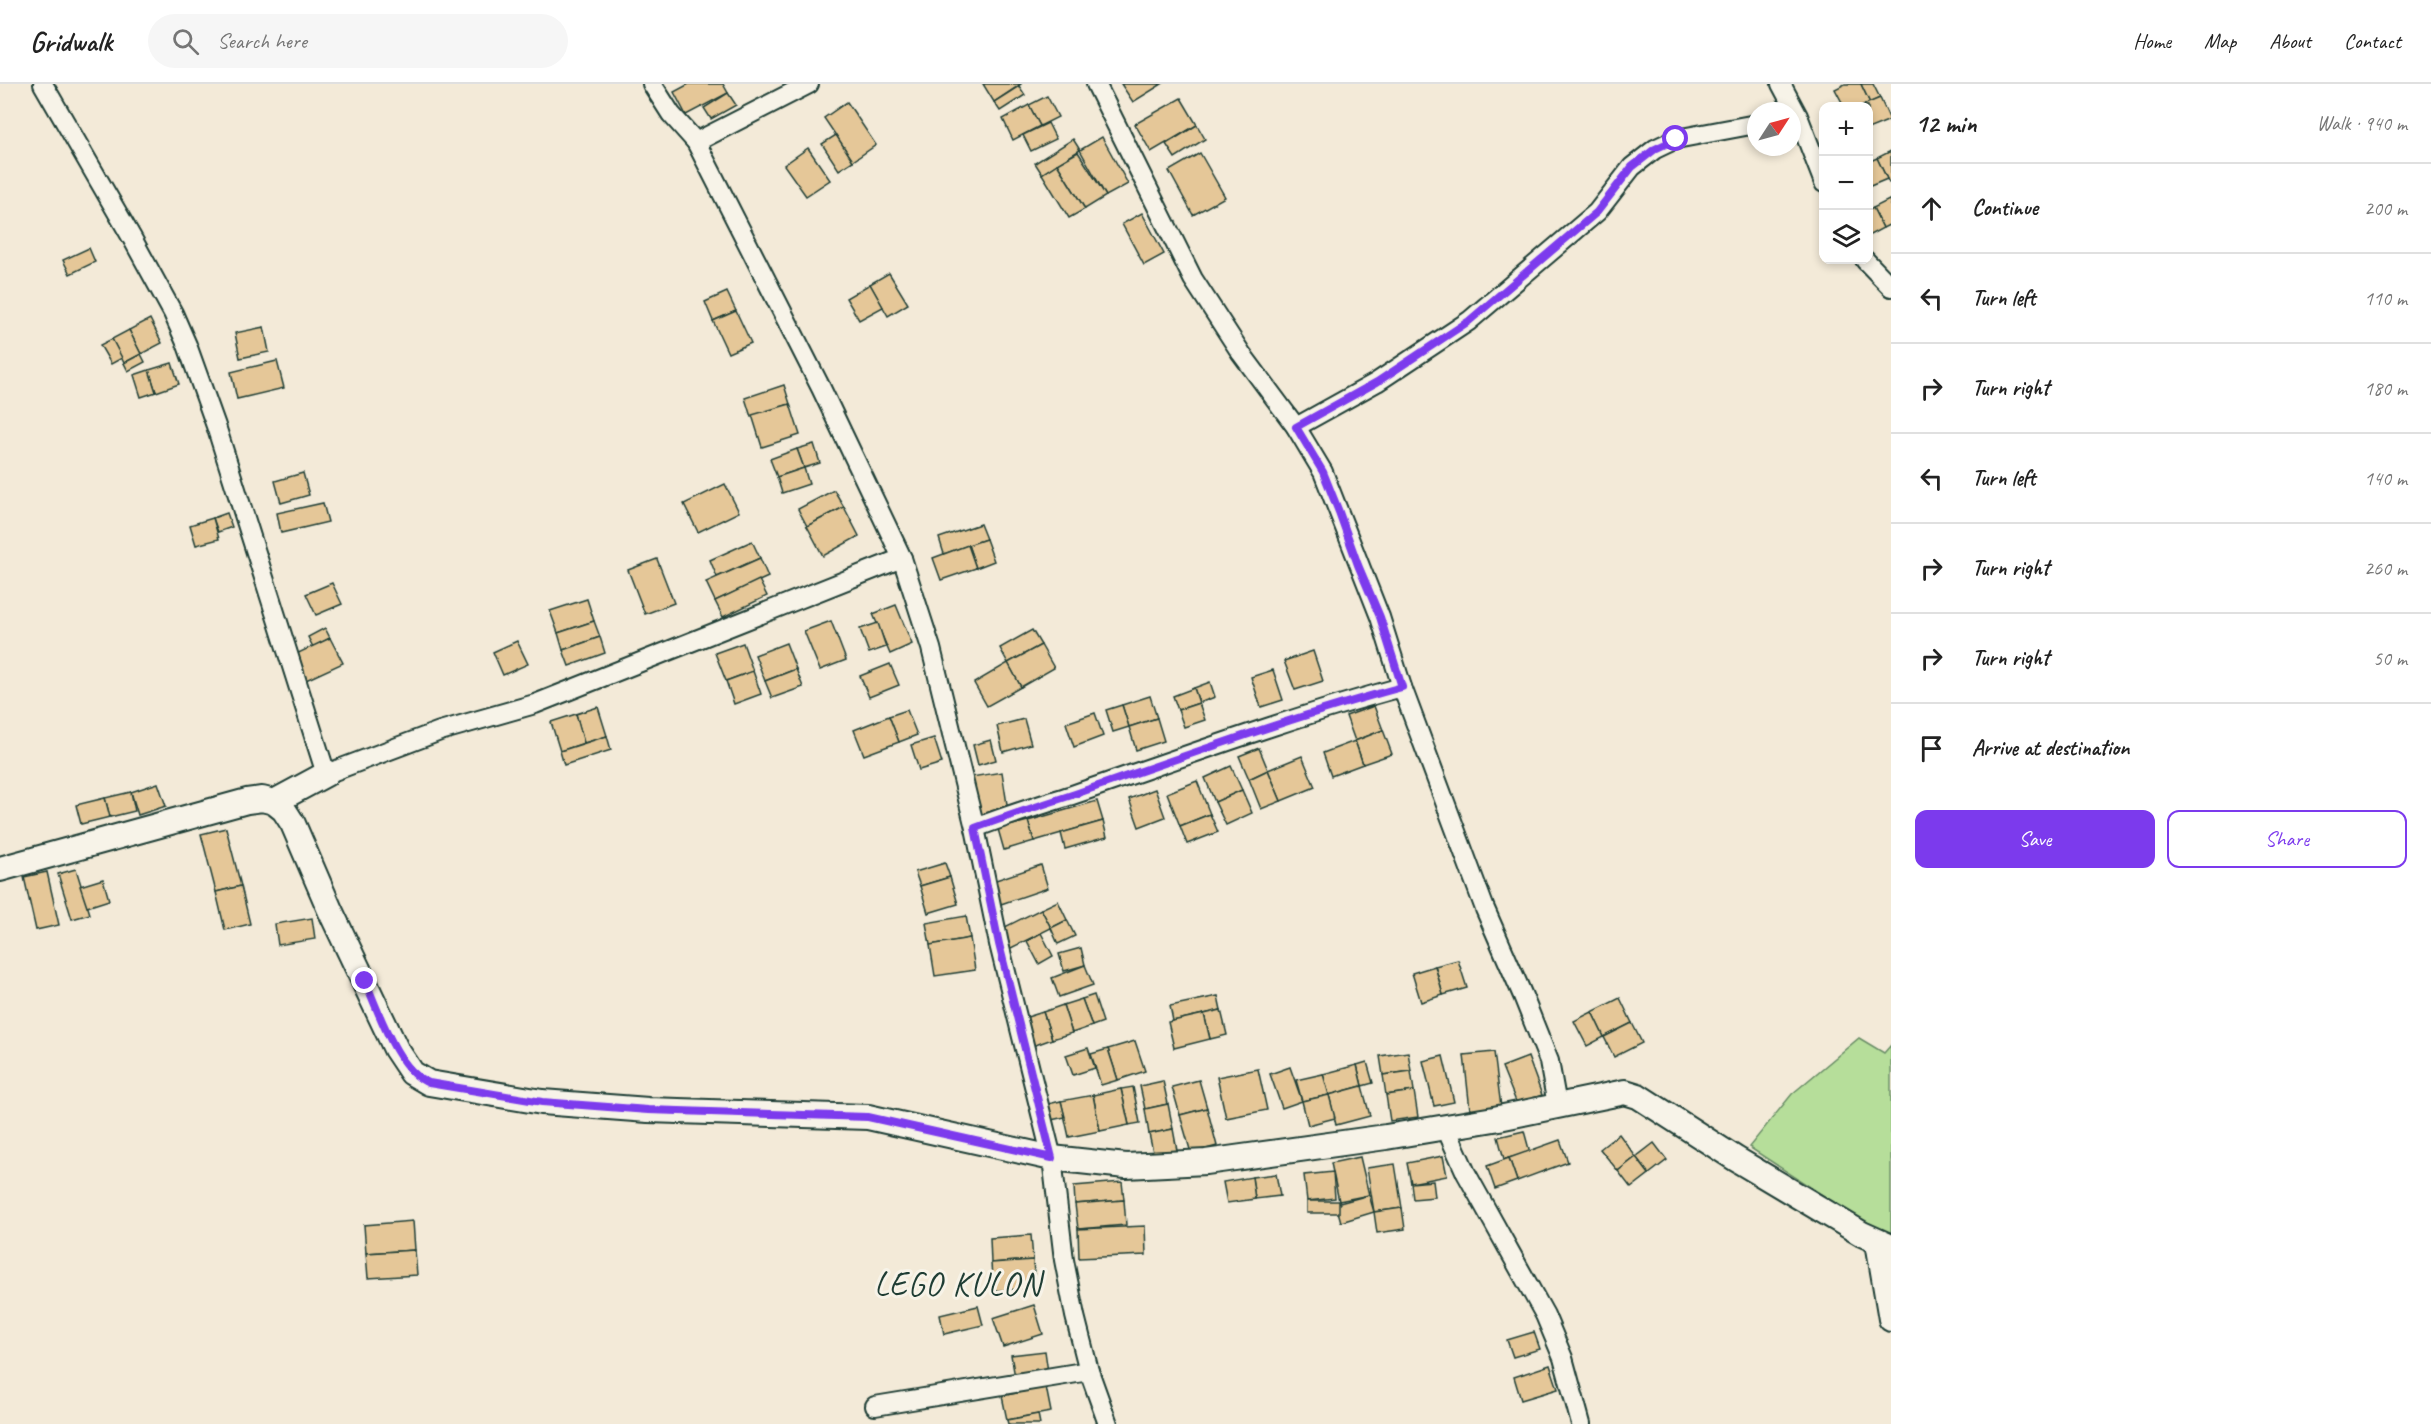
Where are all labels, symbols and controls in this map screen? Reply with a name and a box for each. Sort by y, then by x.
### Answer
search box [148,14,568,68]
text: Gridwalk [30,24,112,59]
icon: search [169,25,202,58]
text: Search here [217,27,307,55]
text: Home [2133,28,2171,54]
text: Map [2204,28,2236,54]
text: About [2269,28,2311,54]
text: Contact [2344,28,2401,54]
north arrow [1747,102,1801,156]
map controls [1819,102,1873,264]
button: + [1819,102,1873,156]
text: 12 min [1915,107,1977,140]
text: Walk · 940 m [2317,111,2407,136]
route start [1662,125,1688,151]
button: − [1819,156,1873,210]
icon: ahead [1915,192,1948,225]
text: Continue [1972,194,2038,222]
text: 200 m [2364,196,2407,221]
button: layers [1819,210,1873,264]
icon: left [1915,282,1948,315]
text: Turn left [1972,284,2036,312]
text: 110 m [2364,286,2407,311]
icon: right [1915,372,1948,405]
text: Turn right [1972,374,2049,402]
text: 180 m [2364,376,2407,401]
icon: left [1915,462,1948,495]
text: Turn left [1972,464,2036,492]
text: 140 m [2364,466,2407,491]
icon: right [1915,552,1948,585]
text: Turn right [1972,554,2049,582]
text: 260 m [2364,556,2407,581]
icon: right [1915,642,1948,675]
text: Turn right [1972,644,2049,672]
text: 50 m [2373,646,2407,671]
icon: arrive [1915,732,1948,765]
text: Arrive at destination [1972,734,2129,762]
button: Save [1915,810,2155,868]
button: Share [2167,810,2407,868]
route end [351,967,377,993]
district label: LEGO KULON [874,1263,1046,1305]

